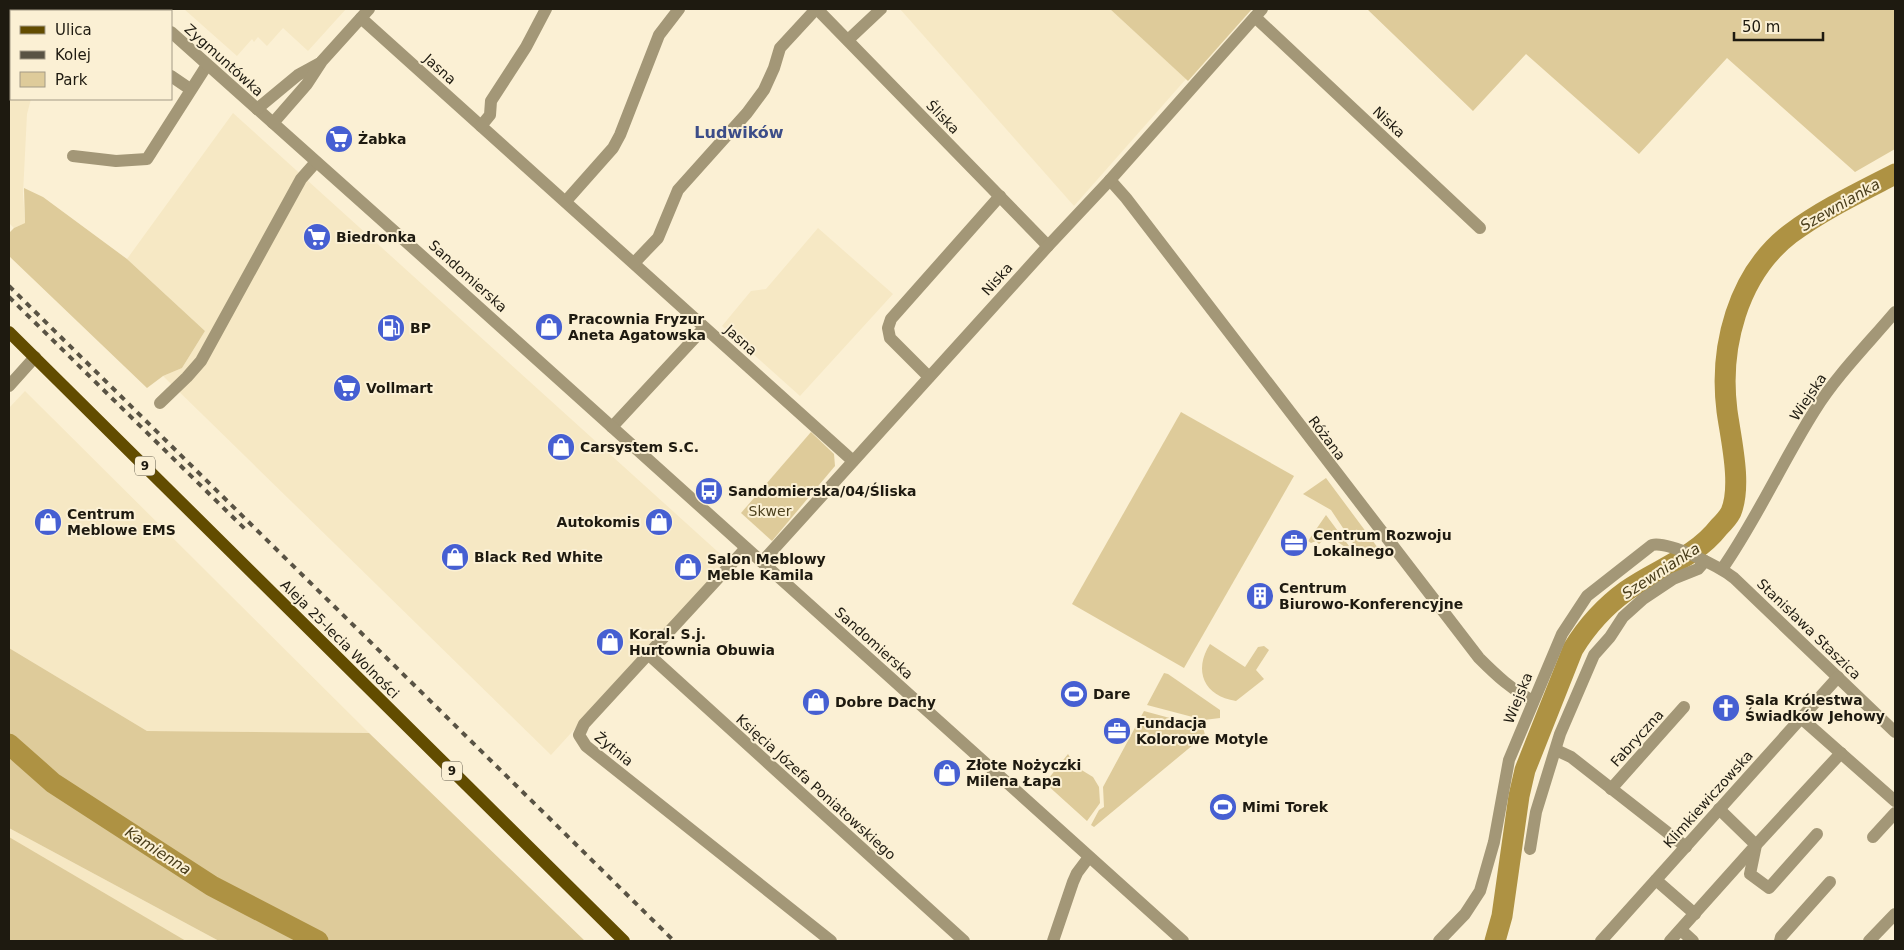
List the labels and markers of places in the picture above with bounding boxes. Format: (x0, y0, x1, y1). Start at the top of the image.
supermarket icon: Żabka (324, 124, 354, 154)
place label: Żabka (358, 131, 406, 147)
supermarket icon: Biedronka (302, 222, 332, 252)
place label: Biedronka (336, 229, 416, 245)
place label: Pracownia Fryzur Aneta Agatowska (568, 311, 706, 343)
shop icon: Pracownia Fryzur Aneta Agatowska (534, 312, 564, 342)
fuel station icon: BP (376, 313, 406, 343)
place label: BP (410, 320, 431, 336)
supermarket icon: Vollmart (332, 373, 362, 403)
place label: Vollmart (366, 380, 433, 396)
shop icon: Carsystem S.C. (546, 432, 576, 462)
place label: Carsystem S.C. (580, 439, 699, 455)
bus stop icon: Sandomierska/04/Śliska (694, 476, 724, 506)
place label: Sandomierska/04/Śliska (728, 482, 917, 499)
place label: Centrum Meblowe EMS (67, 506, 176, 538)
shop icon: Centrum Meblowe EMS (33, 507, 63, 537)
shop icon: Autokomis (644, 507, 674, 537)
place label: Autokomis (557, 514, 640, 530)
place label: Centrum Rozwoju Lokalnego (1313, 527, 1452, 559)
office icon: Centrum Rozwoju Lokalnego (1279, 528, 1309, 558)
shop icon: Black Red White (440, 542, 470, 572)
place label: Black Red White (474, 549, 603, 565)
place label: Salon Meblowy Meble Kamila (707, 551, 826, 583)
shop icon: Salon Meblowy Meble Kamila (673, 552, 703, 582)
place label: Centrum Biurowo-Konferencyjne (1279, 580, 1463, 612)
building icon: Centrum Biurowo-Konferencyjne (1245, 581, 1275, 611)
place label: Koral. S.j. Hurtownia Obuwia (629, 626, 775, 658)
shop icon: Koral. S.j. Hurtownia Obuwia (595, 627, 625, 657)
sports icon: Dare (1059, 679, 1089, 709)
place label: Dare (1093, 686, 1130, 702)
shop icon: Dobre Dachy (801, 687, 831, 717)
place label: Sala Królestwa Świadków Jehowy (1745, 692, 1885, 724)
church icon: Sala Królestwa Świadków Jehowy (1711, 693, 1741, 723)
place label: Dobre Dachy (835, 694, 936, 710)
place label: Fundacja Kolorowe Motyle (1136, 715, 1268, 747)
office icon: Fundacja Kolorowe Motyle (1102, 716, 1132, 746)
place label: Złote Nożyczki Milena Łapa (966, 757, 1081, 789)
shop icon: Złote Nożyczki Milena Łapa (932, 758, 962, 788)
sports icon: Mimi Torek (1208, 792, 1238, 822)
place label: Mimi Torek (1242, 799, 1329, 815)

